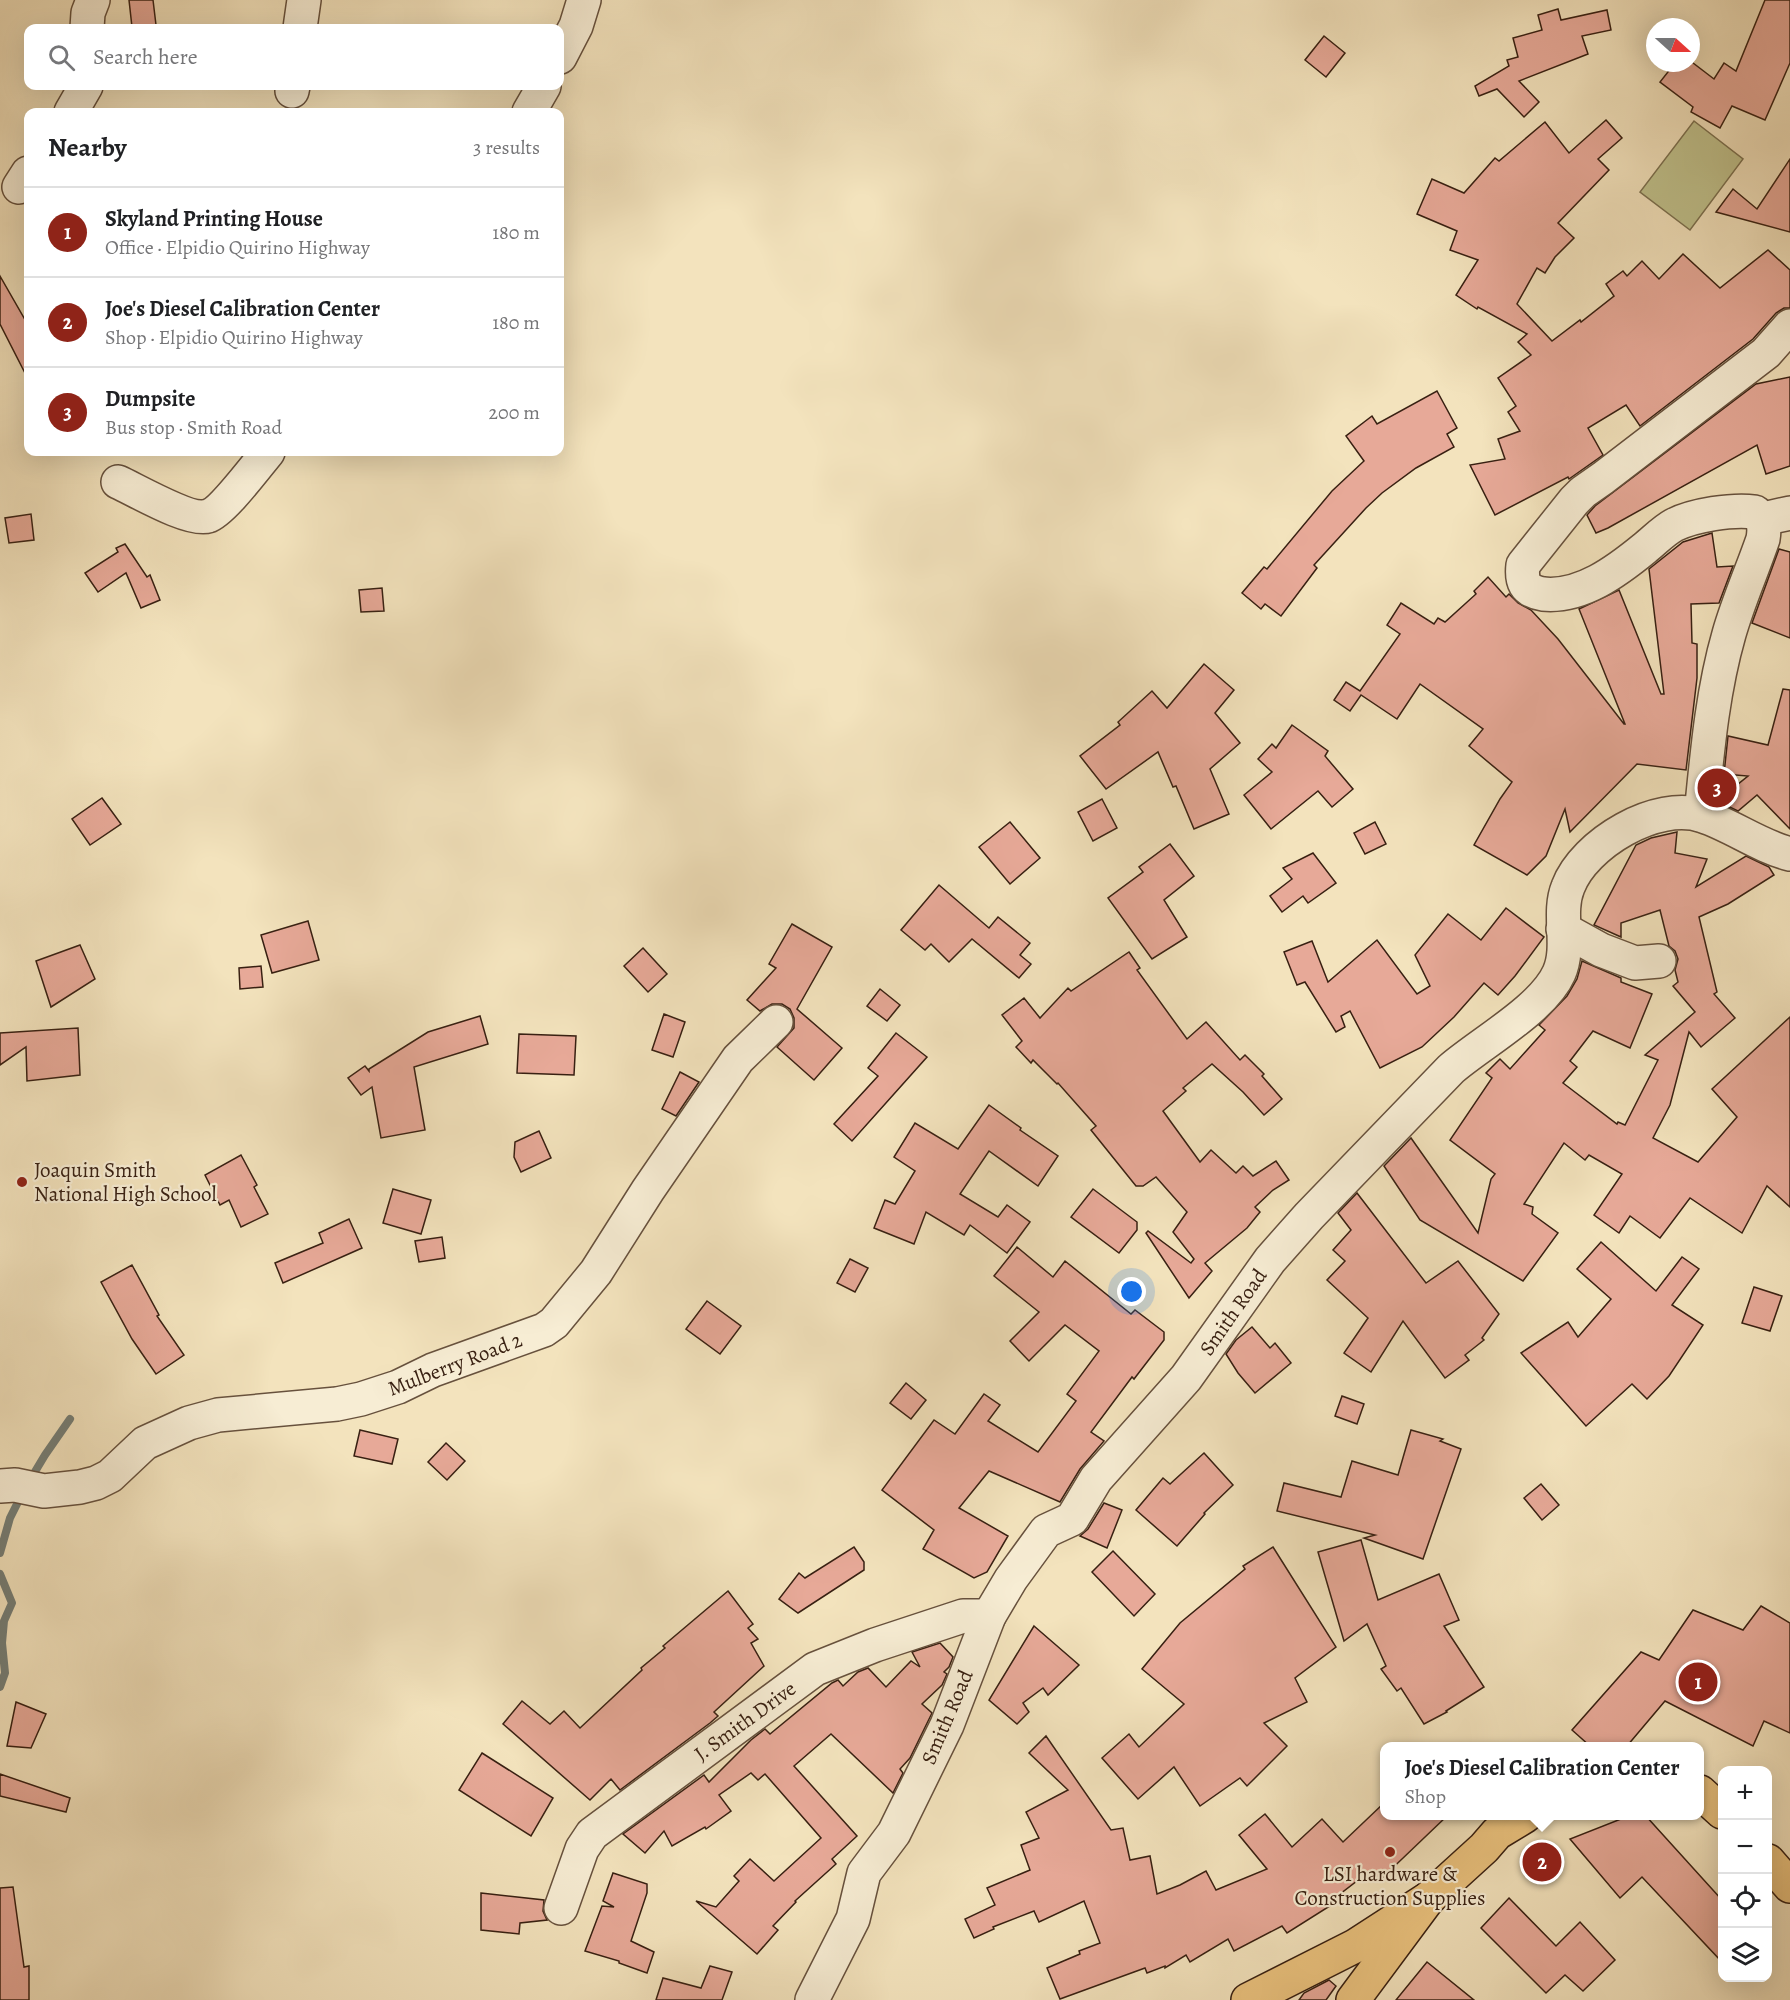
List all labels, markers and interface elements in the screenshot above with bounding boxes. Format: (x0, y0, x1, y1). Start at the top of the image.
north arrow (1646, 18, 1700, 72)
search box (24, 24, 564, 90)
icon: search (45, 41, 78, 74)
text: Search here (93, 42, 198, 72)
text: Nearby (48, 130, 127, 165)
text: 3 results (473, 134, 540, 161)
text: Skyland Printing House (105, 204, 323, 234)
text: 1 (64, 219, 71, 246)
text: 180 m (492, 219, 540, 246)
text: Office · Elpidio Quirino Highway (105, 234, 370, 261)
text: Joe's Diesel Calibration Center (105, 294, 380, 324)
text: 2 (63, 309, 72, 336)
text: 180 m (492, 309, 540, 336)
text: Shop · Elpidio Quirino Highway (105, 324, 363, 351)
text: Dumpsite (105, 384, 195, 414)
text: 3 (63, 399, 72, 426)
text: 200 m (489, 399, 540, 426)
text: Bus stop · Smith Road (105, 414, 282, 441)
pin: 3 (1698, 766, 1736, 810)
place label: Joaquin Smith National High School (34, 1156, 217, 1208)
marker: Joaquin Smith National High School (15, 1175, 29, 1189)
street label: Smith Road (1193, 1262, 1274, 1361)
your location (1117, 1277, 1146, 1306)
street label: Mulberry Road 2 (384, 1326, 526, 1402)
pin: 1 (1678, 1660, 1718, 1704)
street label: Smith Road (915, 1665, 980, 1769)
street label: J. Smith Drive (688, 1675, 802, 1767)
popup (1380, 1742, 1704, 1820)
text: Joe's Diesel Calibration Center (1404, 1753, 1680, 1783)
map controls (1718, 1766, 1772, 1982)
button: + (1718, 1766, 1772, 1820)
text: Shop (1404, 1783, 1446, 1810)
button: − (1718, 1820, 1772, 1874)
pin: 2 (1522, 1840, 1562, 1884)
marker: LSI hardware & Construction Supplies (1383, 1845, 1397, 1859)
place label: LSI hardware & Construction Supplies (1295, 1860, 1485, 1912)
button: locate (1718, 1874, 1772, 1928)
button: layers (1718, 1928, 1772, 1982)

